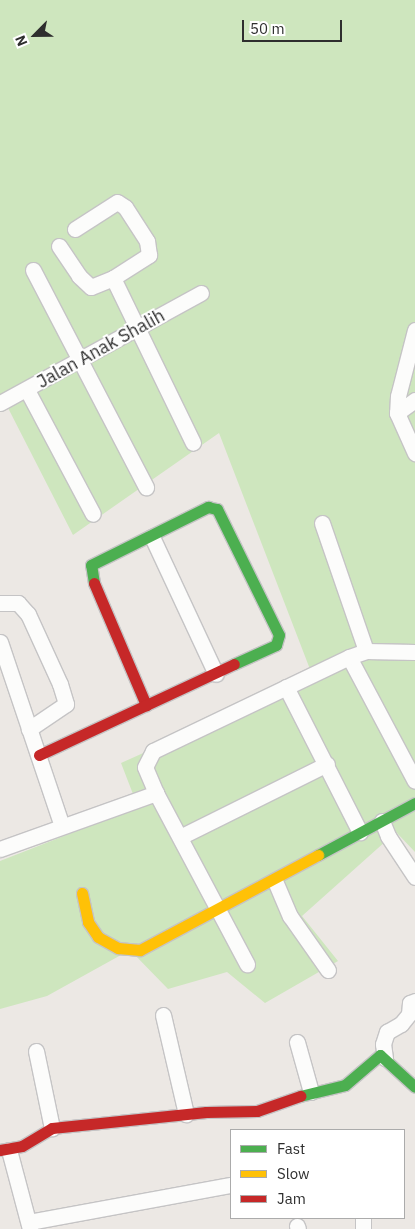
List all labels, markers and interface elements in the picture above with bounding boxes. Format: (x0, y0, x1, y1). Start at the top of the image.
north arrow (10, 10, 60, 60)
scale bar (245, 10, 345, 42)
text: 50 m (250, 19, 285, 38)
text: N (11, 33, 31, 49)
street label: Jalan Anak Shalih (33, 305, 169, 393)
legend (230, 1129, 405, 1219)
text: Fast (277, 1139, 305, 1158)
text: Slow (277, 1164, 310, 1183)
text: Jam (277, 1189, 306, 1208)

